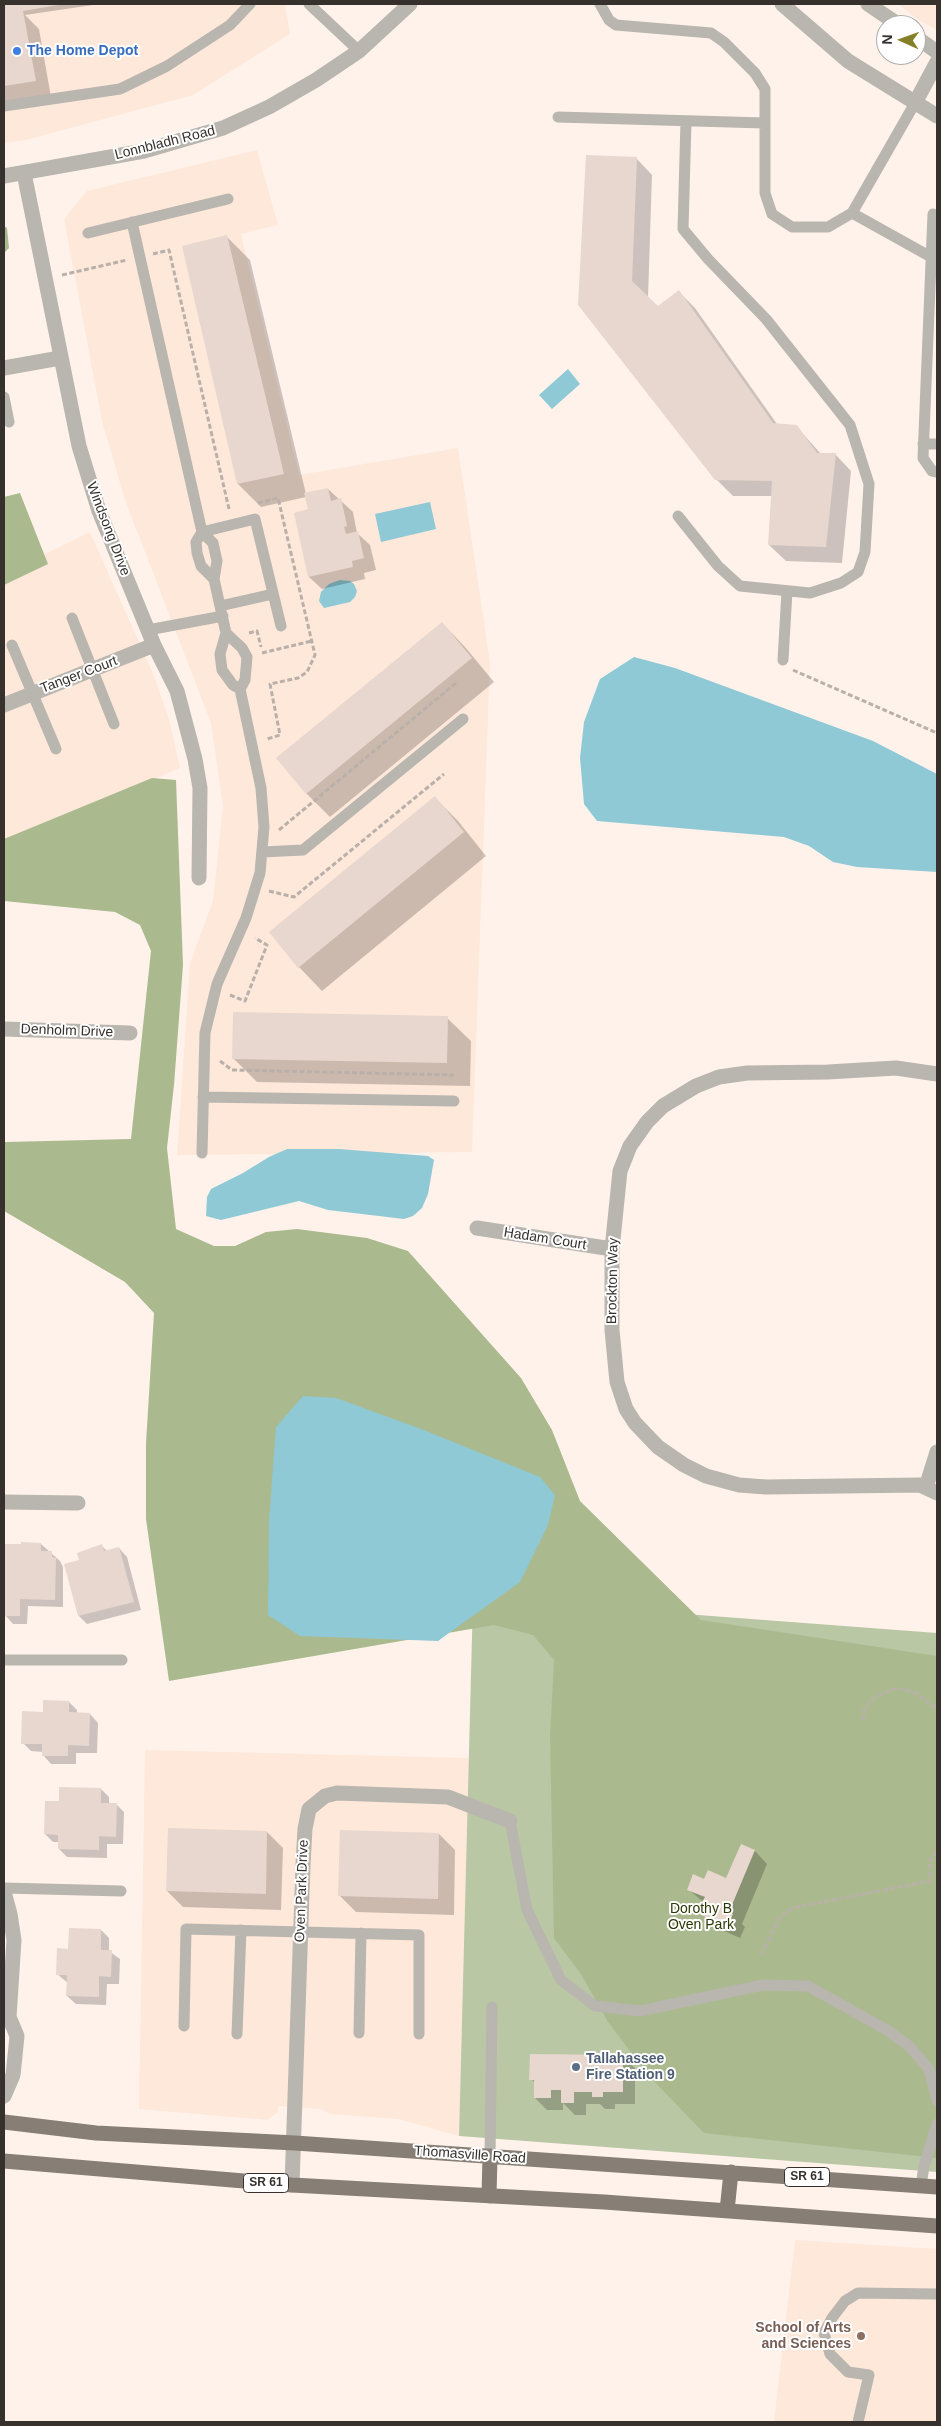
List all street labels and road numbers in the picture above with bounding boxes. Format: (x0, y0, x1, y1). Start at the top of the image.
street label: Lonnbladh Road (113, 122, 217, 164)
street label: Windsong Drive (82, 480, 134, 578)
street label: Tanger Court (38, 653, 120, 697)
street label: Denholm Drive (20, 1021, 114, 1041)
street label: Hadam Court (503, 1224, 587, 1254)
street label: Brockton Way (604, 1238, 622, 1324)
street label: Oven Park Drive (292, 1839, 312, 1943)
street label: Thomasville Road (414, 2143, 526, 2167)
road number: SR 61 (784, 2168, 830, 2186)
road number: SR 61 (244, 2174, 288, 2192)

